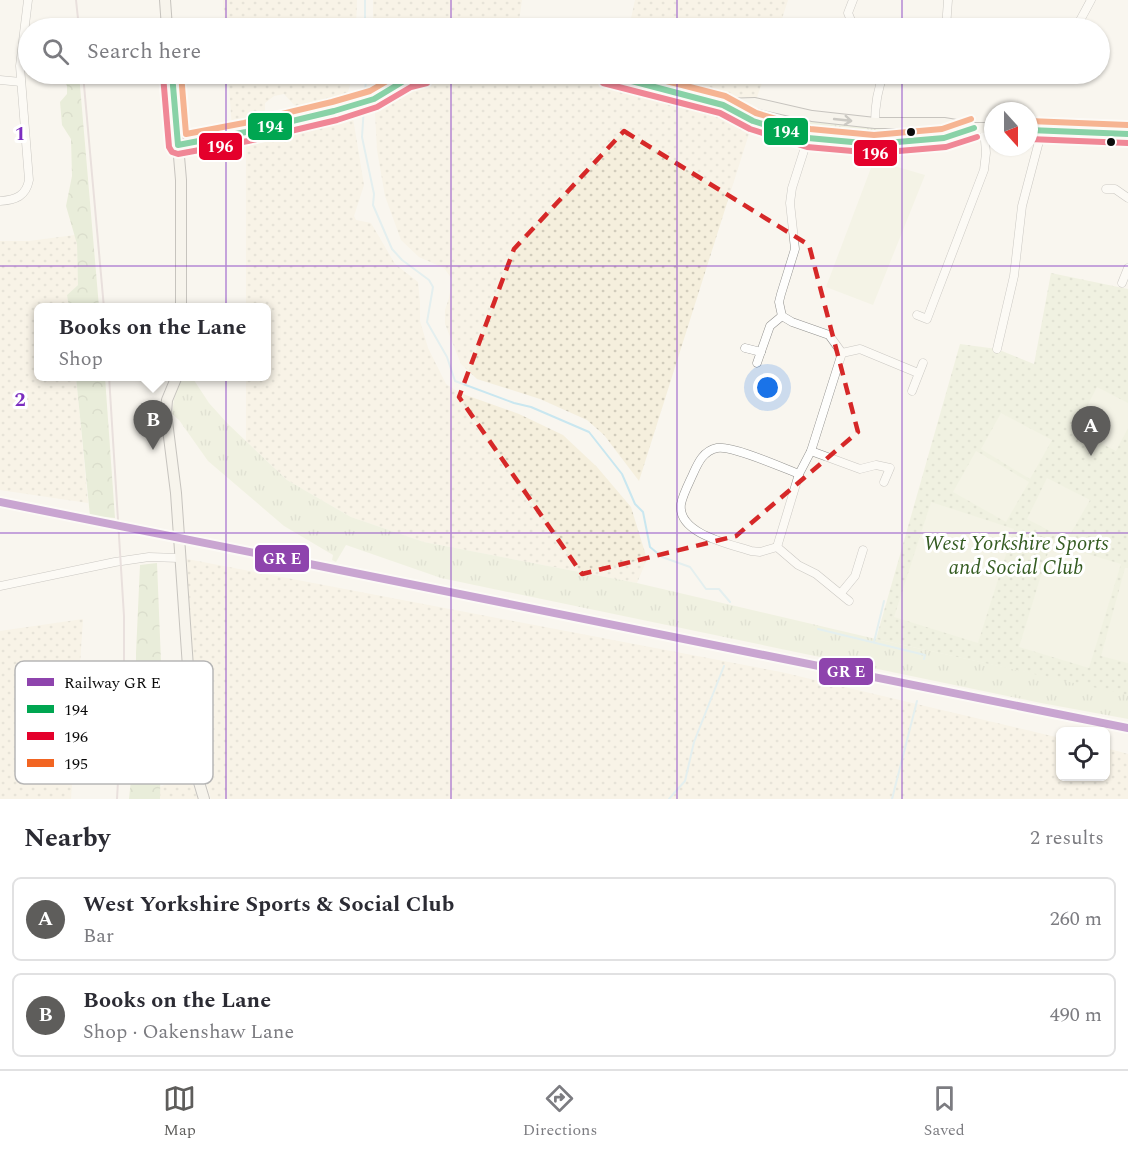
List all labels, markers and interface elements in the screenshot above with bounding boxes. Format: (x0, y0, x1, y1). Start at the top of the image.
search box (18, 18, 1110, 84)
icon: search (39, 35, 72, 68)
text: Search here (87, 35, 201, 68)
north arrow (984, 102, 1038, 156)
line badge: 194 (247, 112, 293, 141)
one-way arrow (832, 114, 852, 125)
text: 194 (257, 115, 283, 139)
line badge: 194 (763, 117, 809, 146)
text: 1 (14, 119, 26, 149)
text: 194 (773, 120, 799, 144)
unlabelled marker (905, 126, 917, 138)
line badge: 196 (198, 132, 243, 161)
text: 196 (207, 135, 233, 159)
unlabelled marker (1105, 136, 1117, 148)
line badge: 196 (853, 139, 898, 167)
text: 196 (862, 142, 888, 166)
popup (34, 303, 271, 381)
text: Books on the Lane (58, 311, 247, 344)
text: Shop (58, 344, 103, 374)
your location (753, 373, 782, 402)
text: 2 (14, 385, 26, 415)
pin: B (134, 400, 172, 450)
pin: A (1072, 406, 1110, 456)
park label: West Yorkshire Sports and Social Club (923, 528, 1109, 584)
line badge: GR E (254, 544, 310, 573)
text: GR E (263, 547, 301, 571)
line badge: GR E (818, 657, 874, 686)
text: GR E (827, 660, 865, 684)
legend (15, 661, 213, 784)
text: Railway GR E (64, 671, 161, 695)
text: 194 (64, 698, 88, 722)
text: 196 (64, 725, 88, 749)
map controls (1056, 727, 1110, 781)
button: locate (1056, 727, 1110, 781)
text: 195 (64, 752, 88, 776)
text: Nearby (24, 818, 110, 858)
text: 2 results (1030, 823, 1104, 853)
text: West Yorkshire Sports & Social Club (83, 888, 454, 921)
text: A (38, 904, 53, 934)
text: 260 m (1050, 904, 1102, 934)
text: Bar (83, 921, 114, 951)
text: Books on the Lane (83, 984, 271, 1017)
text: B (38, 1000, 53, 1030)
text: 490 m (1050, 1000, 1102, 1030)
text: Shop · Oakenshaw Lane (83, 1017, 294, 1047)
tab: Map (163, 1082, 196, 1142)
tab: Directions (523, 1082, 597, 1142)
tab: Saved (924, 1082, 965, 1142)

